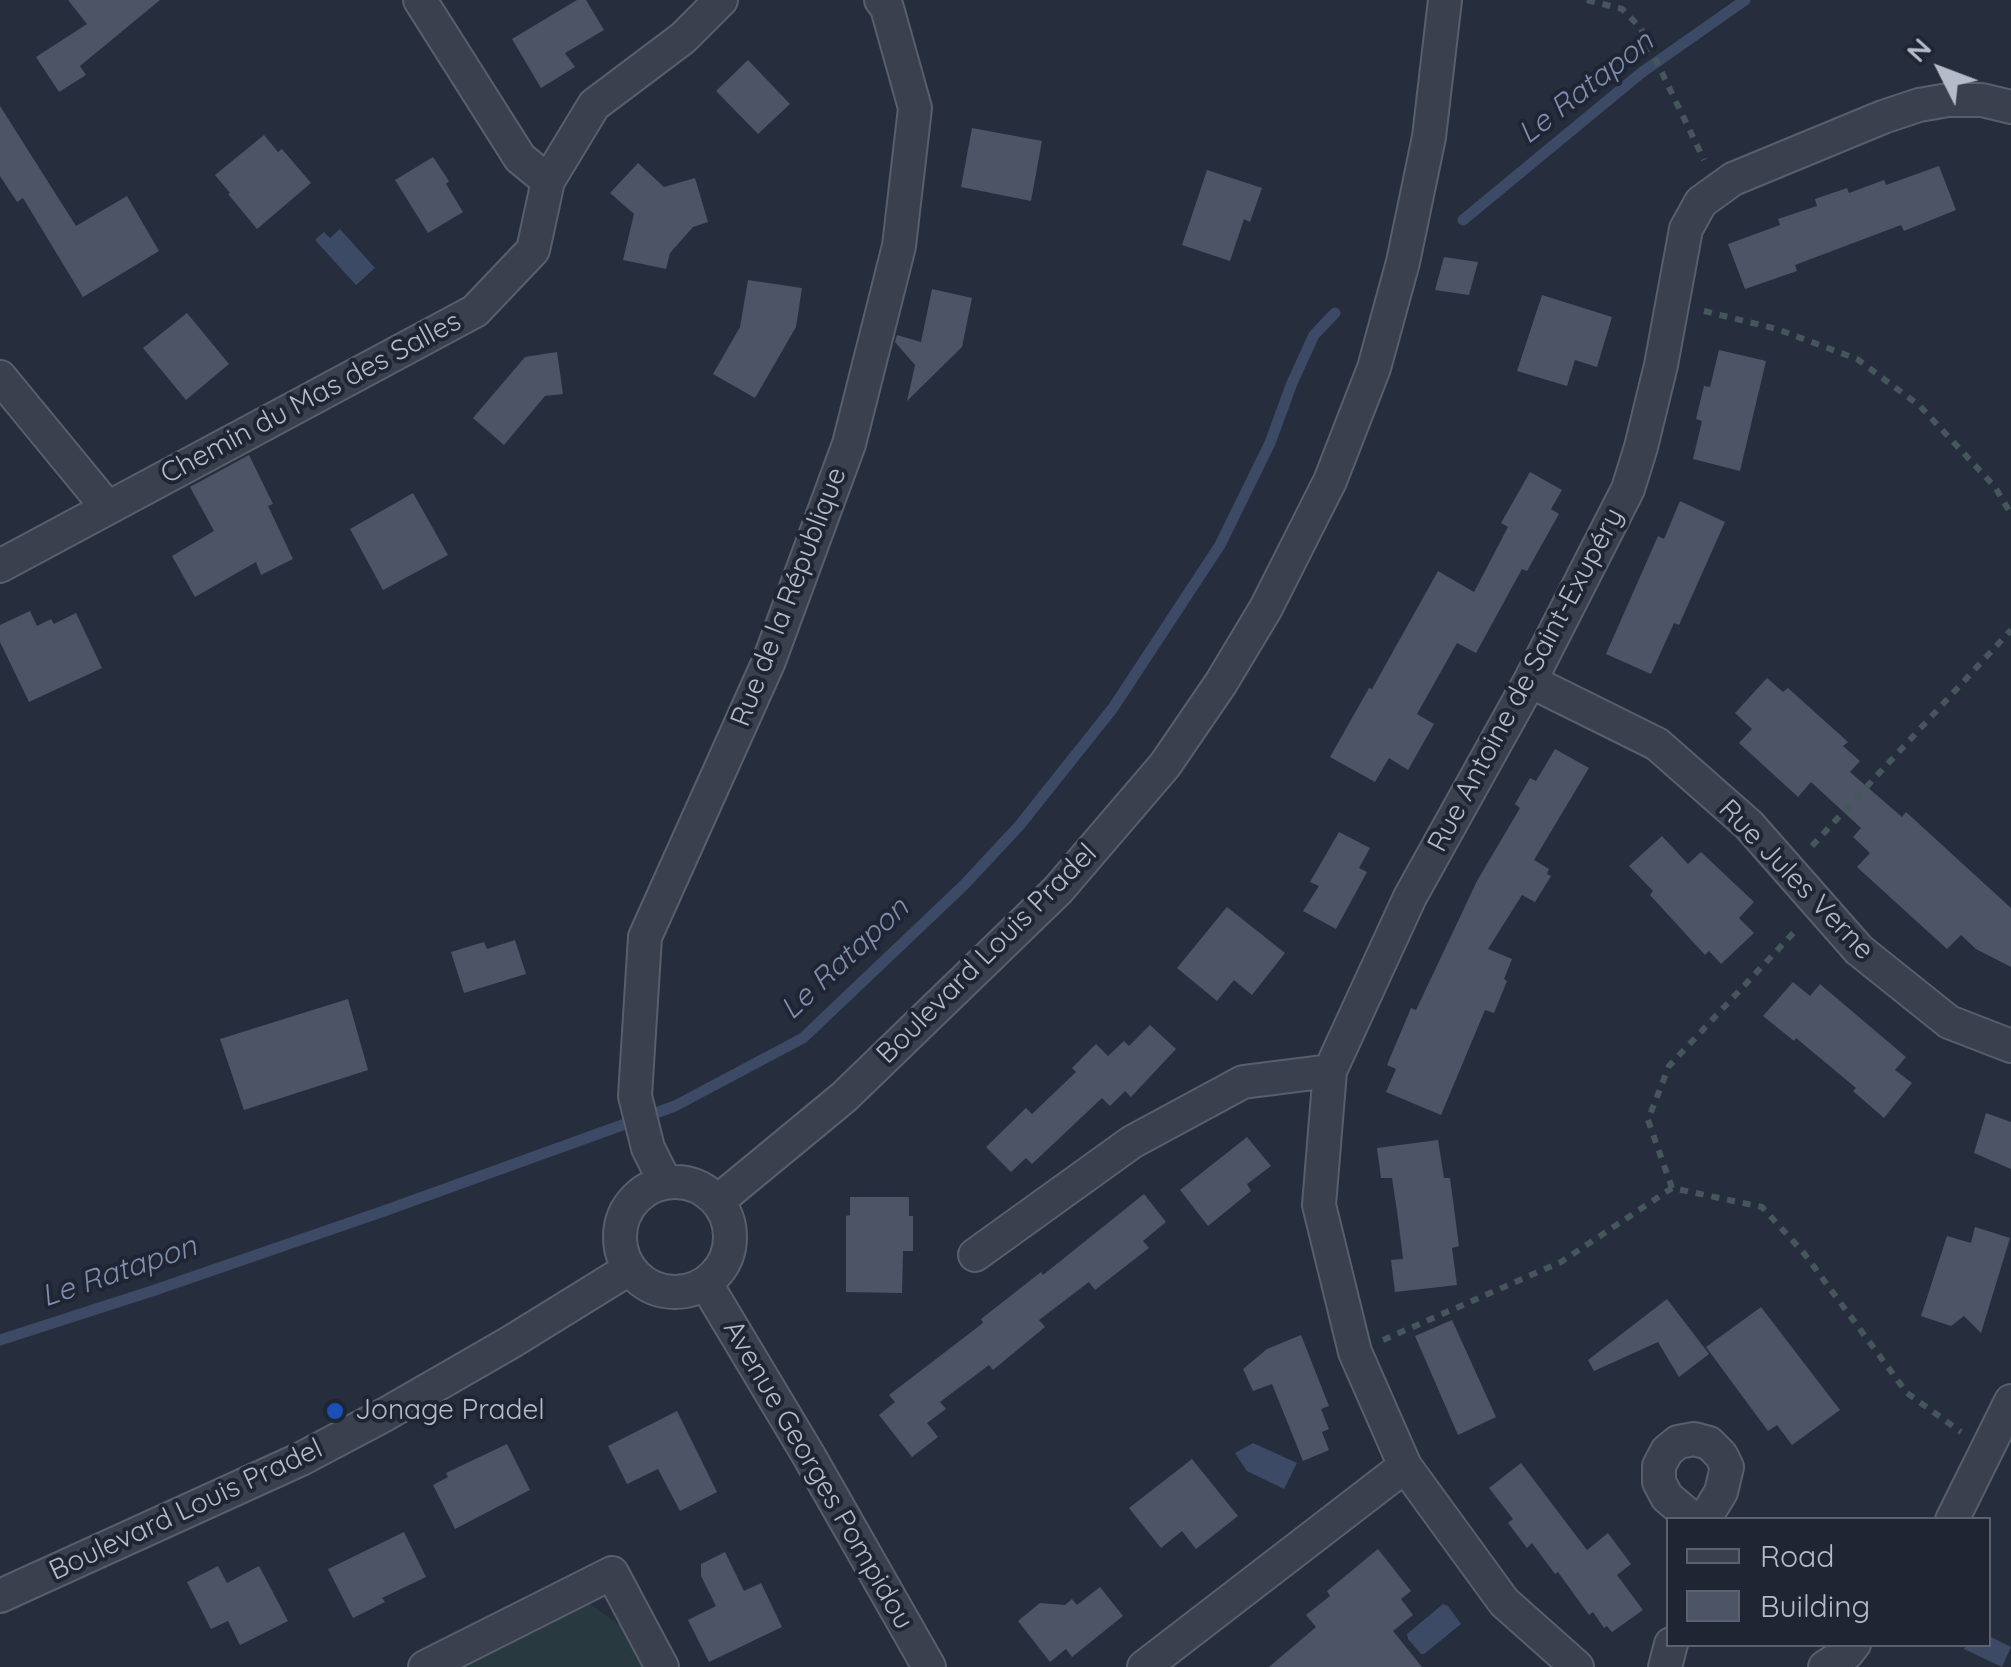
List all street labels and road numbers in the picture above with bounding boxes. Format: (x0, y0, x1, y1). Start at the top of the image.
street label: Chemin du Mas des Salles (155, 305, 467, 491)
street label: Rue de la République (724, 463, 854, 731)
street label: Rue Antoine de Saint-Exupéry (1421, 502, 1631, 858)
street label: Rue Jules Verne (1711, 793, 1881, 967)
street label: Boulevard Louis Pradel (870, 837, 1104, 1071)
street label: Avenue Georges Pompidou (716, 1315, 920, 1635)
street label: Boulevard Louis Pradel (44, 1432, 328, 1588)

